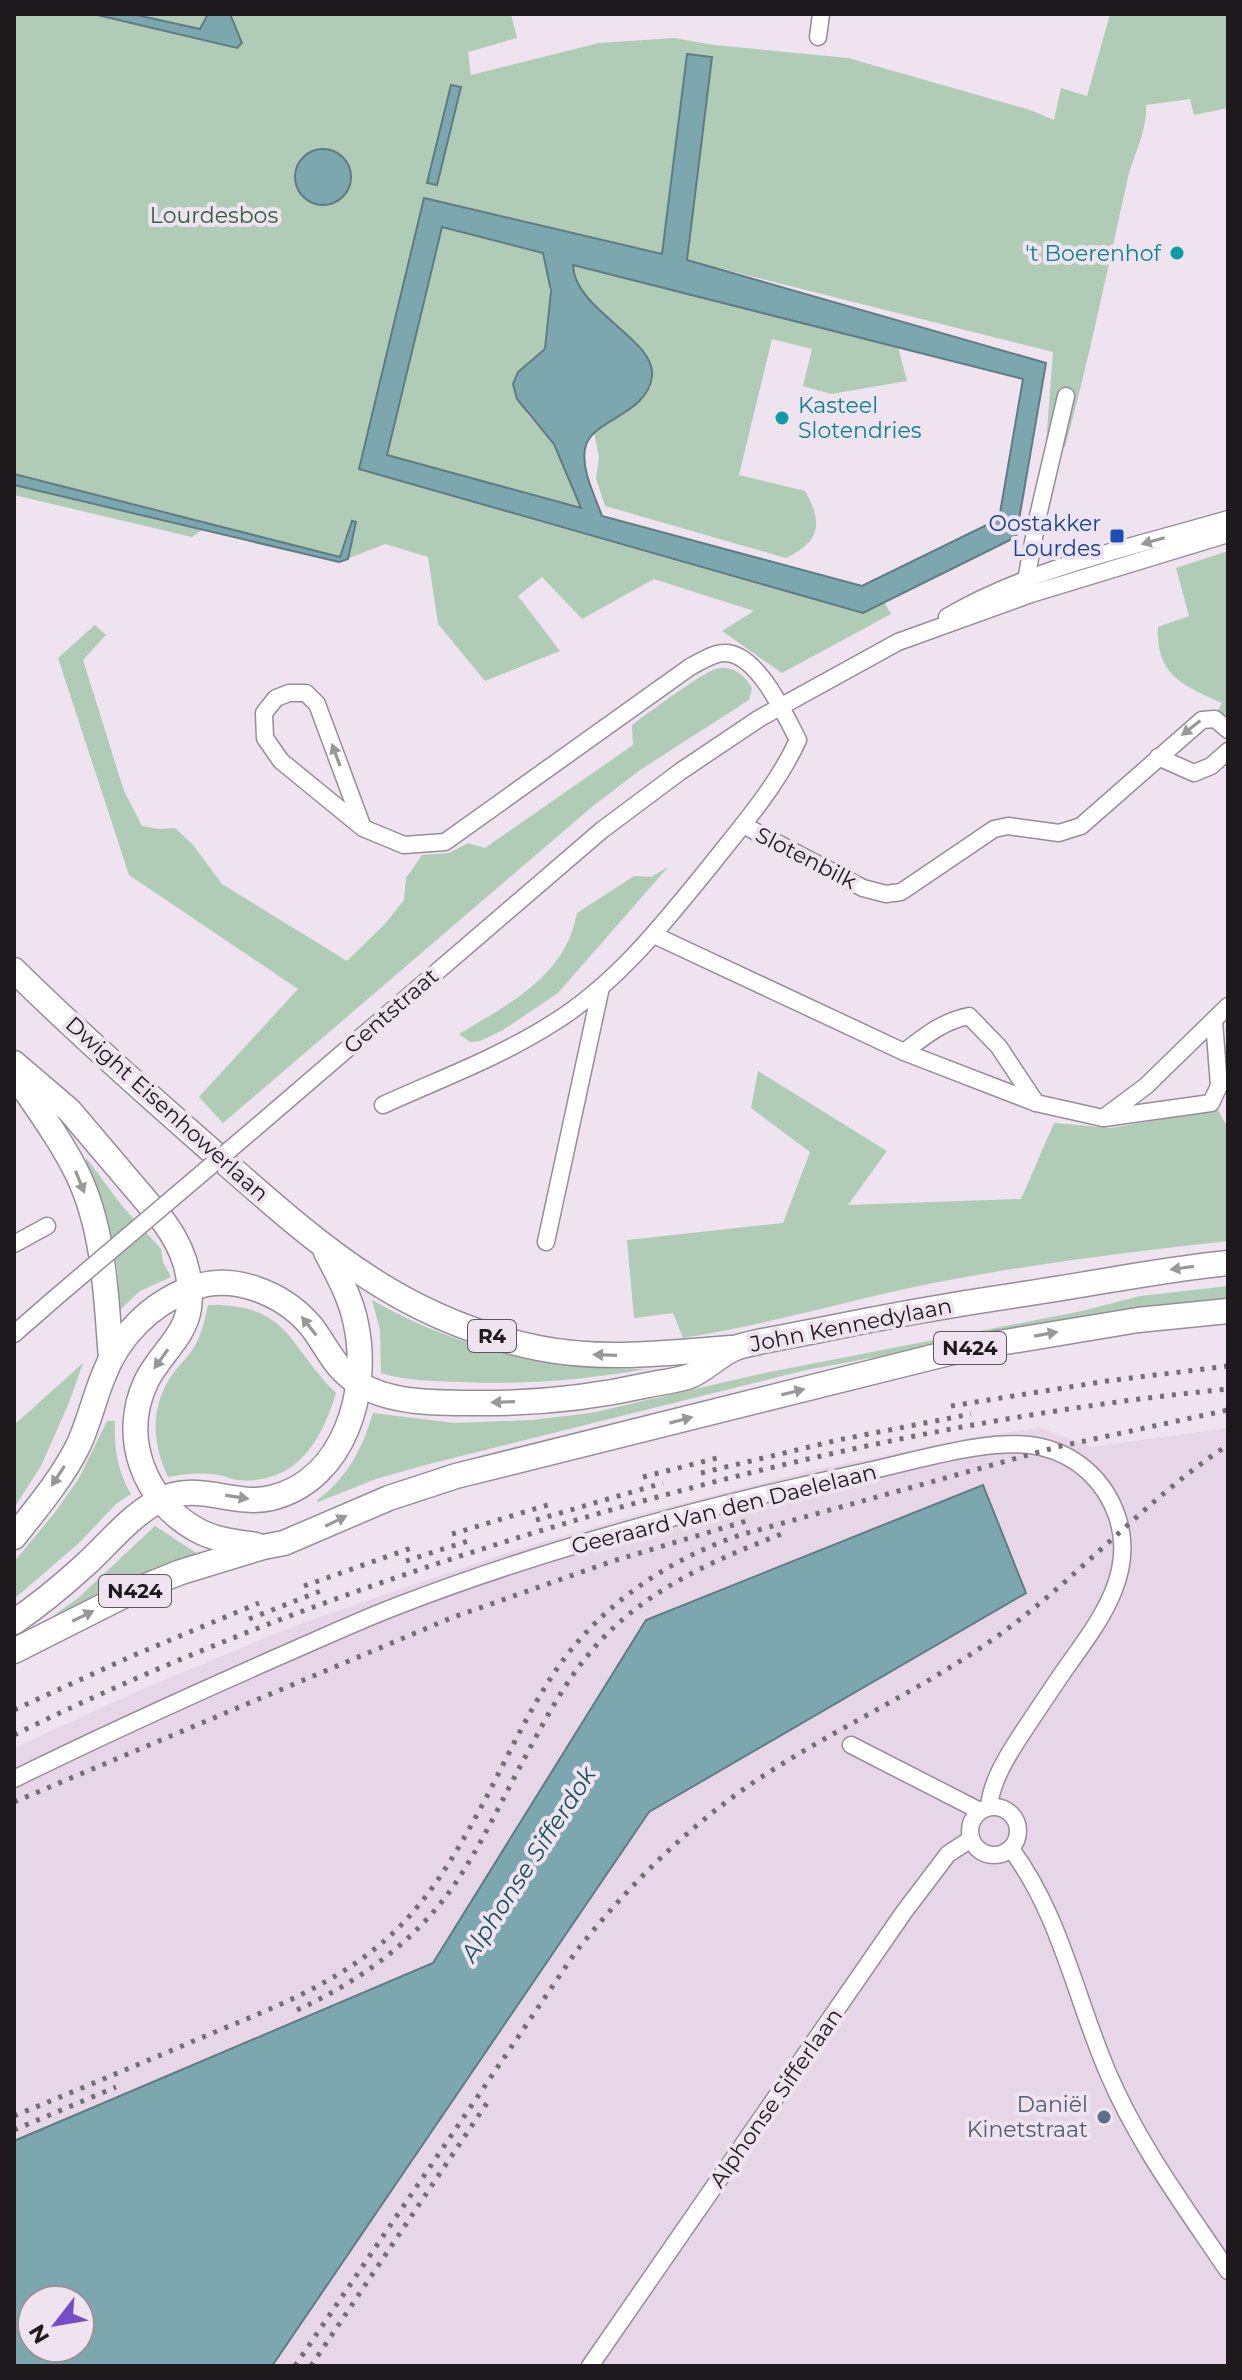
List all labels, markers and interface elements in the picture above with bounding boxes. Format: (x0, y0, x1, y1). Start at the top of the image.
park label: Lourdesbos (150, 202, 278, 229)
place label: 't Boerenhof (1025, 240, 1163, 267)
marker: 't Boerenhof (1168, 244, 1186, 262)
place label: Kasteel Slotendries (798, 392, 922, 444)
marker: Kasteel Slotendries (773, 409, 791, 427)
place label: Oostakker Lourdes (989, 510, 1101, 562)
marker: Oostakker Lourdes (1108, 527, 1126, 545)
one-way arrow (1141, 535, 1165, 548)
one-way arrow (1181, 720, 1201, 736)
one-way arrow (329, 743, 342, 767)
street label: Slotenbilk (751, 821, 862, 895)
street label: Gentstraat (338, 963, 444, 1059)
street label: Dwight Eisenhowerlaan (60, 1011, 274, 1207)
one-way arrow (74, 1170, 87, 1194)
one-way arrow (1169, 1262, 1194, 1275)
street label: John Kennedylaan (747, 1292, 954, 1358)
one-way arrow (301, 1316, 317, 1336)
road number: R4 (468, 1320, 516, 1352)
one-way arrow (1034, 1328, 1059, 1340)
road number: N424 (934, 1332, 1006, 1364)
one-way arrow (153, 1348, 169, 1370)
one-way arrow (592, 1349, 617, 1362)
one-way arrow (781, 1385, 806, 1398)
one-way arrow (490, 1396, 515, 1409)
one-way arrow (668, 1414, 693, 1426)
street label: Geeraard Van den Daelelaan (569, 1458, 879, 1560)
one-way arrow (51, 1466, 66, 1487)
one-way arrow (224, 1491, 249, 1504)
one-way arrow (324, 1514, 347, 1528)
road number: N424 (99, 1575, 171, 1607)
one-way arrow (72, 1609, 95, 1622)
water label: Alphonse Sifferdok (453, 1760, 603, 1969)
street label: Alphonse Sifferlaan (704, 2003, 848, 2193)
place label: Daniël Kinetstraat (967, 2091, 1088, 2143)
marker: Daniël Kinetstraat (1095, 2108, 1113, 2126)
north arrow (16, 2284, 96, 2364)
text: N (23, 2319, 55, 2349)

